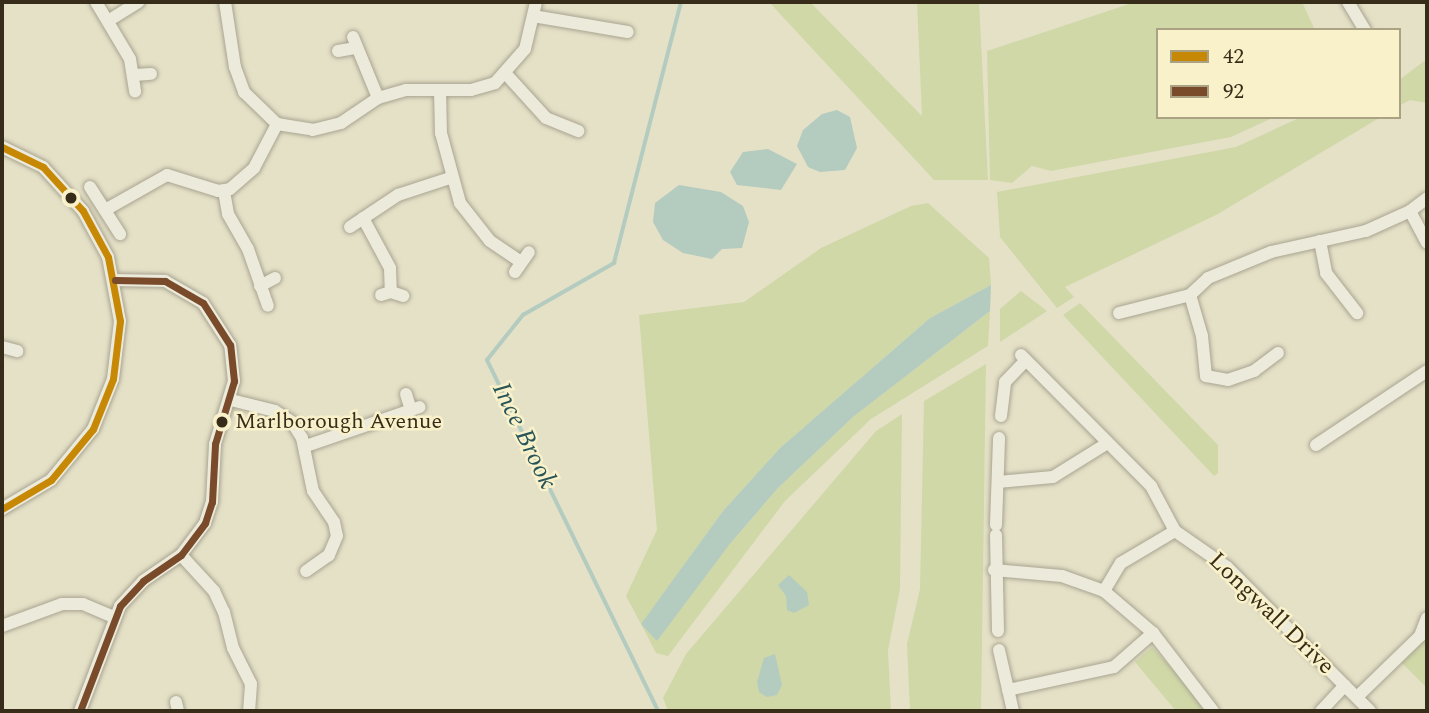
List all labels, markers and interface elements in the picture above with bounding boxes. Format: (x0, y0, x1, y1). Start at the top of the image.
legend (1156, 28, 1401, 119)
text: 42 (1223, 41, 1244, 73)
text: 92 (1223, 76, 1244, 108)
unlabelled marker (64, 191, 78, 205)
water label: Ince Brook (485, 378, 563, 494)
place label: Marlborough Avenue (235, 409, 442, 435)
marker: Marlborough Avenue (215, 415, 229, 429)
street label: Longwall Drive (1202, 547, 1340, 681)

